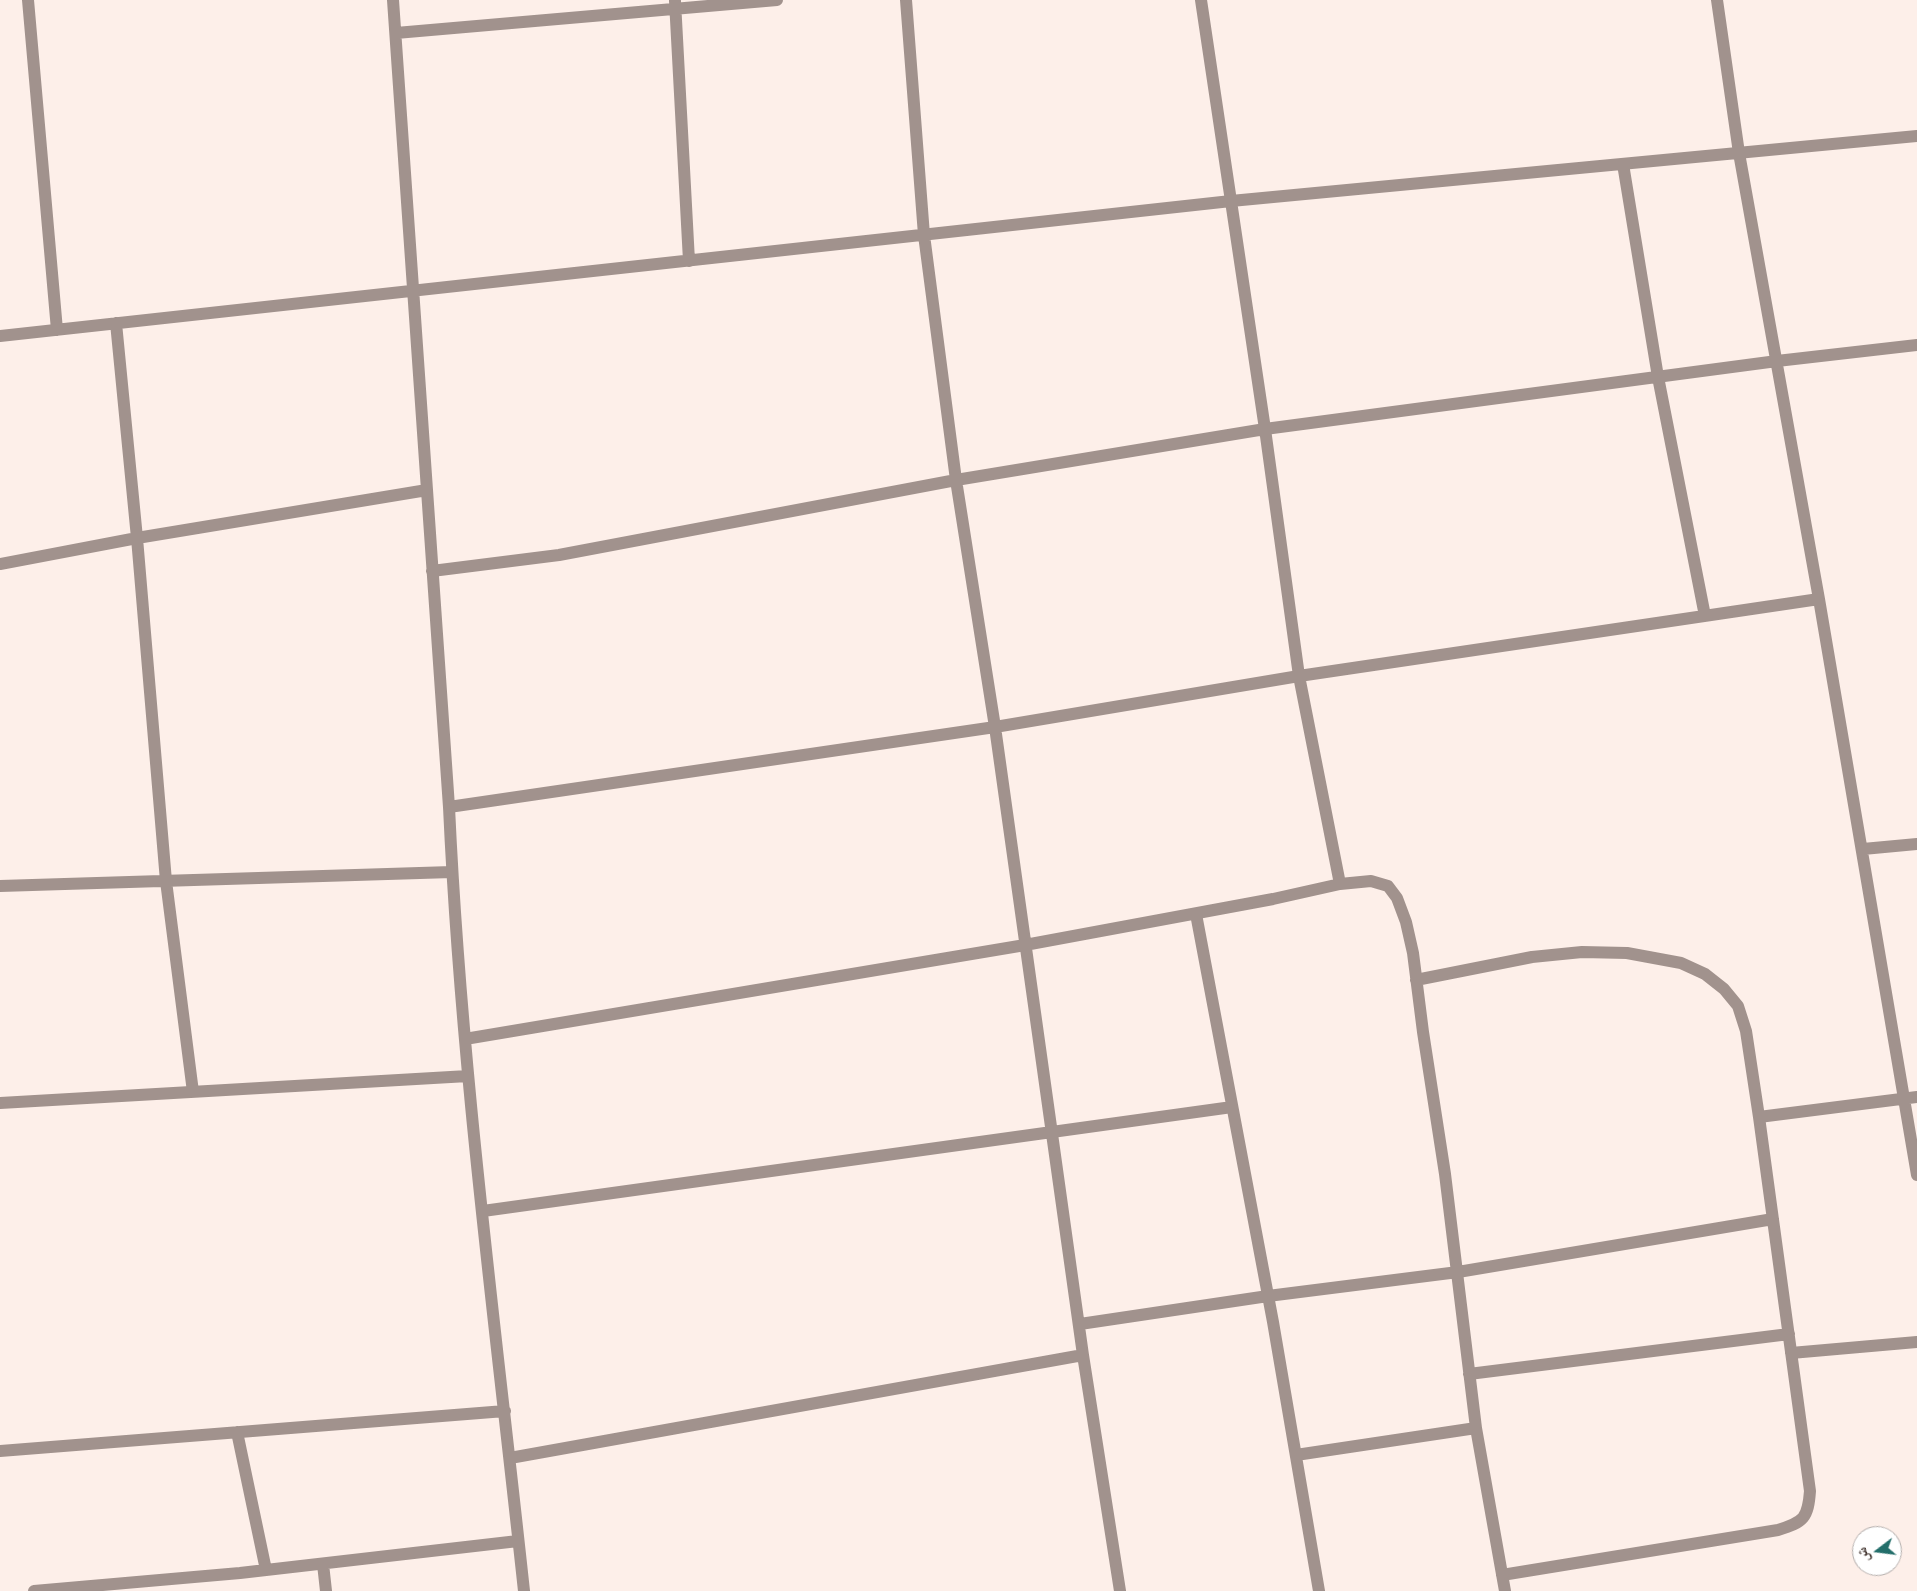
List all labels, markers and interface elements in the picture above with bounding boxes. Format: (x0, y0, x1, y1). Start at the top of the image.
north arrow (1852, 1526, 1902, 1576)
text: ش (1851, 1545, 1875, 1565)

